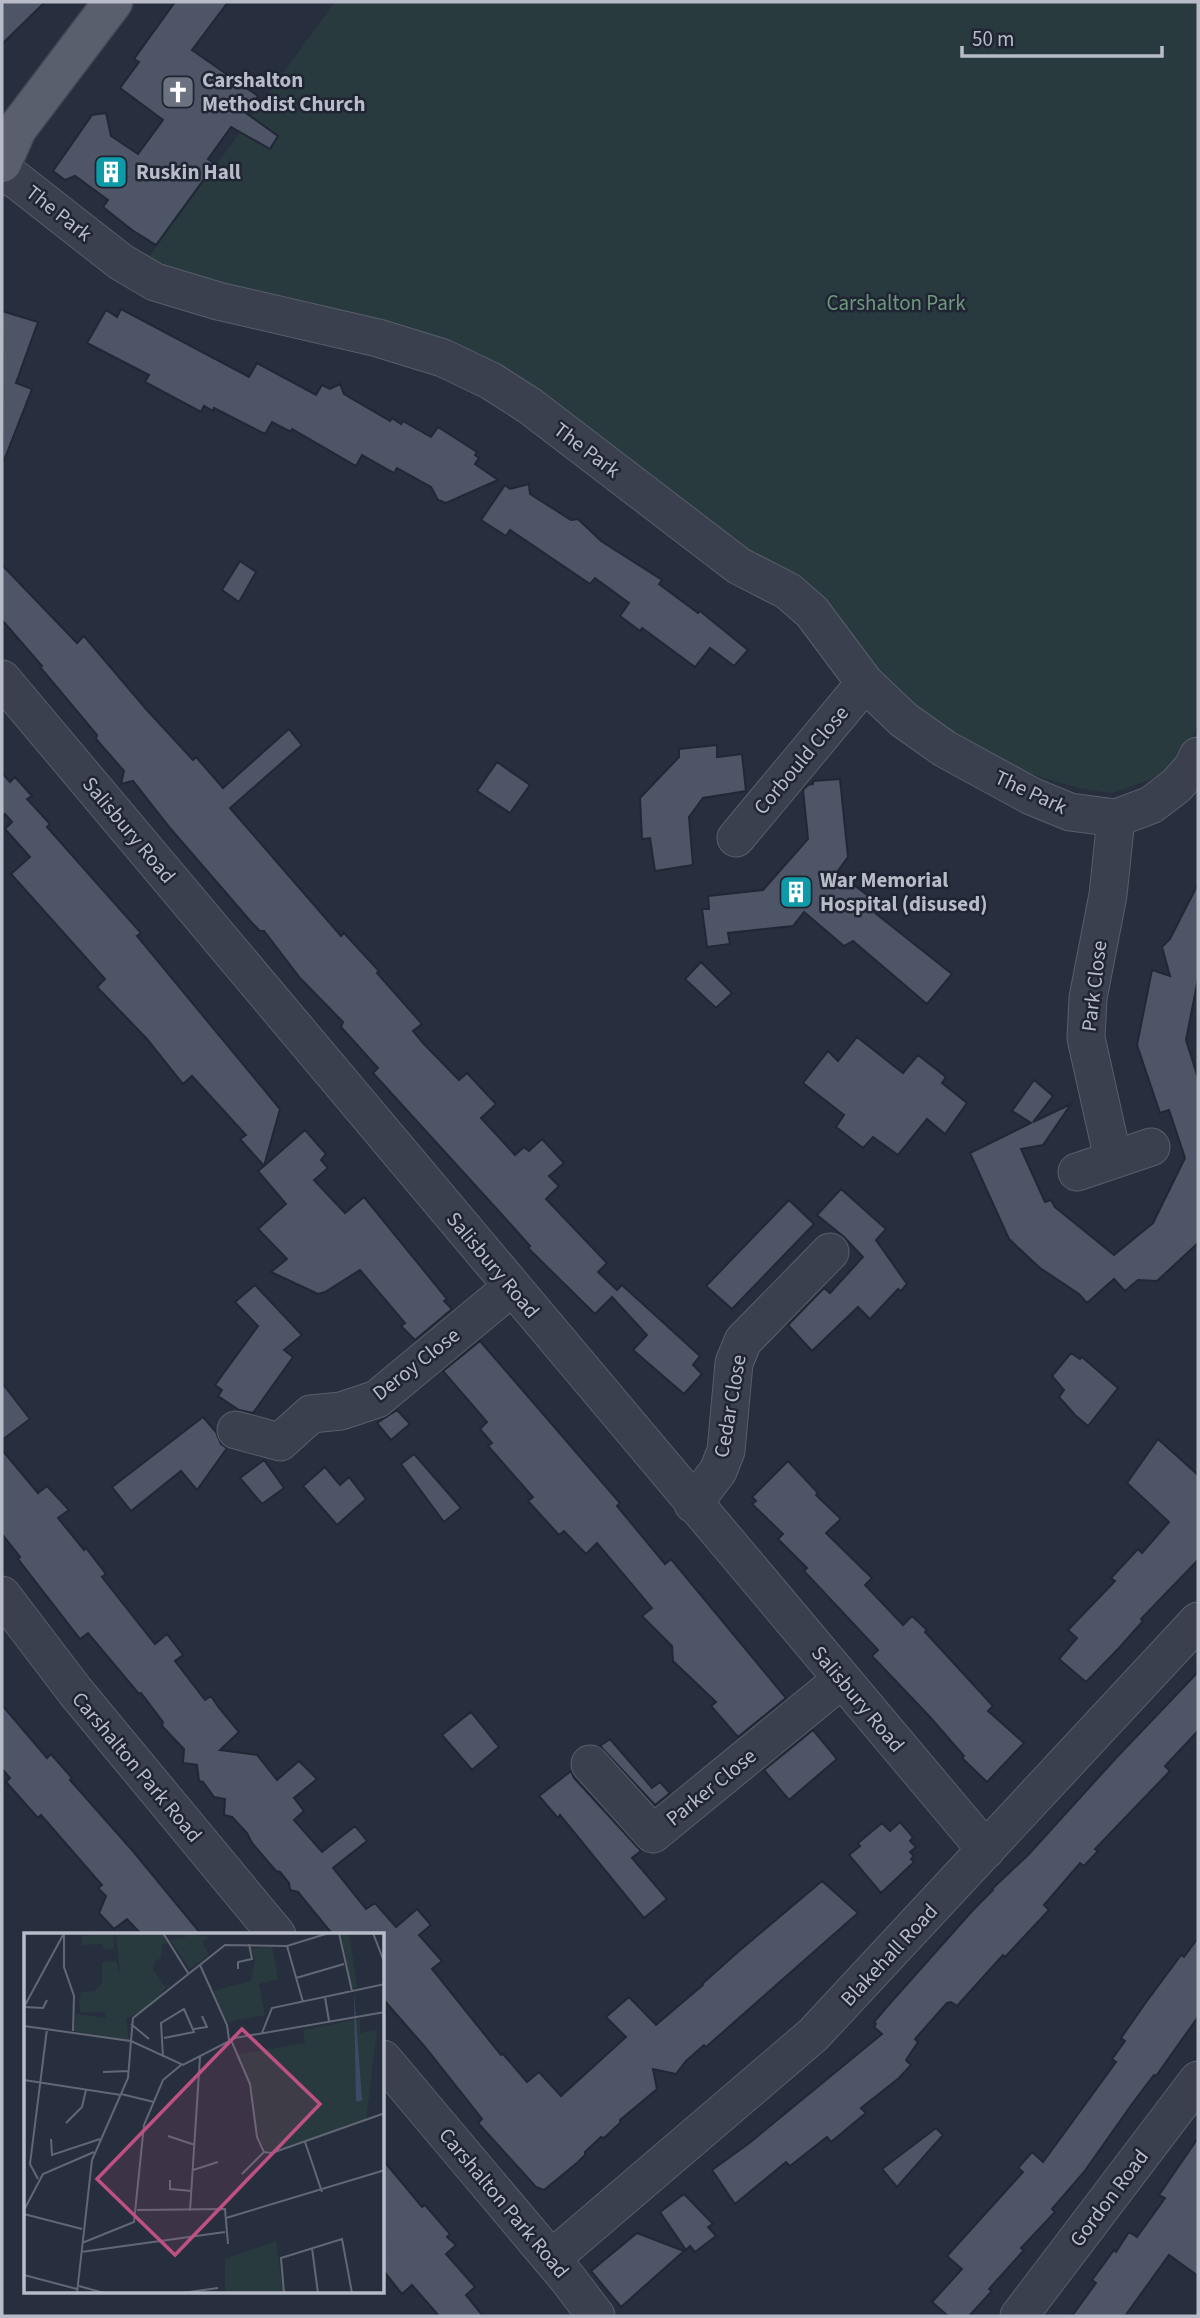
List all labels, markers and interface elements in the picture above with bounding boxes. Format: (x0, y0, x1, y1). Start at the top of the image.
scale bar (962, 14, 1162, 58)
text: 50 m (972, 24, 1014, 54)
place label: Carshalton Methodist Church (202, 65, 365, 119)
church icon: Carshalton Methodist Church (159, 73, 197, 111)
building icon: Ruskin Hall (92, 153, 130, 191)
place label: Ruskin Hall (136, 157, 241, 187)
street label: The Park (20, 178, 99, 249)
park label: Carshalton Park (826, 288, 966, 318)
street label: The Park (547, 415, 627, 485)
street label: Corbould Close (746, 699, 856, 821)
street label: The Park (990, 762, 1073, 822)
street label: Salisbury Road (75, 770, 183, 890)
place label: War Memorial Hospital (disused) (820, 865, 987, 919)
building icon: War Memorial Hospital (disused) (777, 873, 815, 911)
street label: Park Close (1074, 939, 1114, 1033)
street label: Salisbury Road (439, 1205, 547, 1325)
street label: Deroy Close (366, 1320, 466, 1408)
street label: Cedar Close (706, 1352, 754, 1460)
street label: Salisbury Road (804, 1639, 912, 1759)
street label: Carshalton Park Road (65, 1685, 209, 1849)
street label: Parker Close (659, 1741, 763, 1833)
street label: Blakehall Road (833, 1897, 945, 2013)
inset map (24, 1933, 385, 2294)
street label: Carshalton Park Road (432, 2121, 576, 2285)
street label: Gordon Road (1062, 2143, 1156, 2253)

